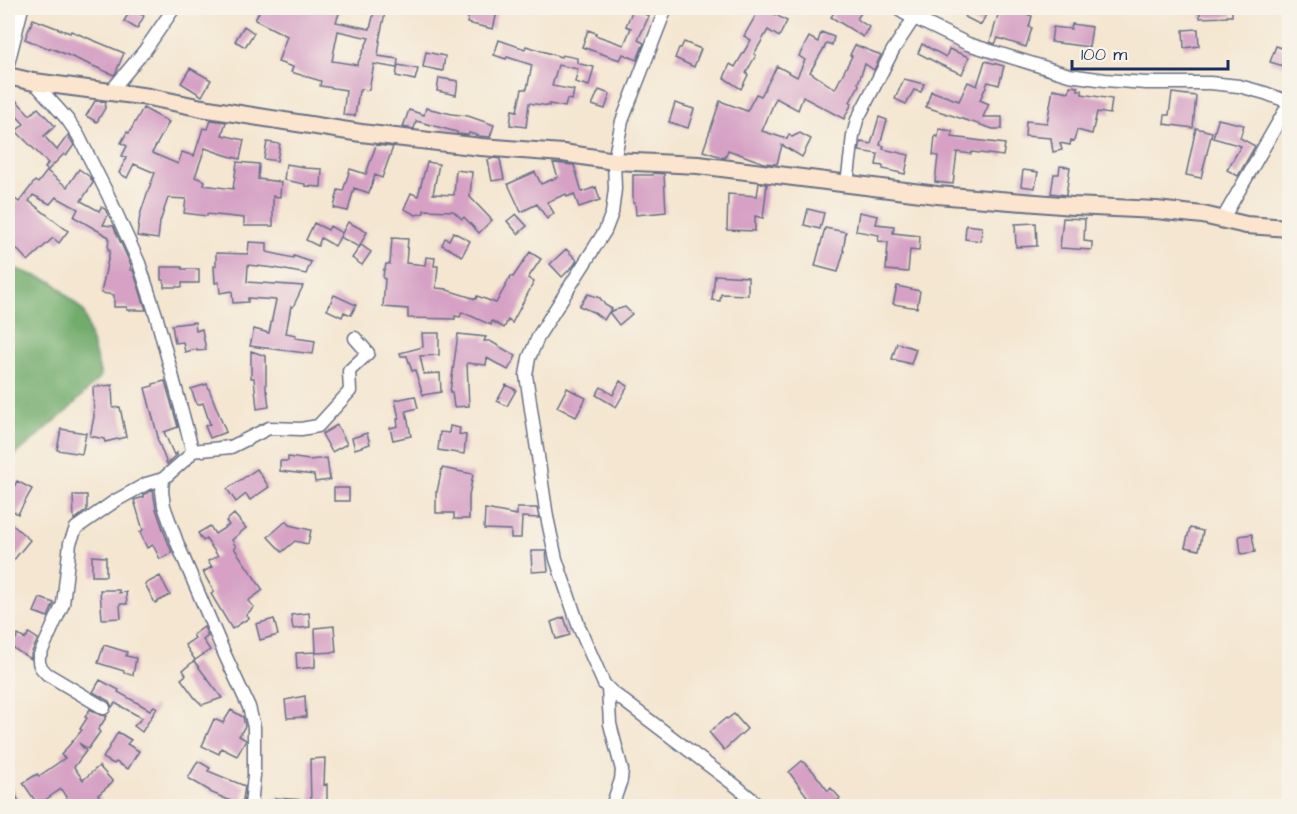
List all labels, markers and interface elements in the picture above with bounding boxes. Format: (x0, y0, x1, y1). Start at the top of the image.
scale bar (1072, 33, 1228, 71)
text: 100 m (1081, 42, 1127, 67)

